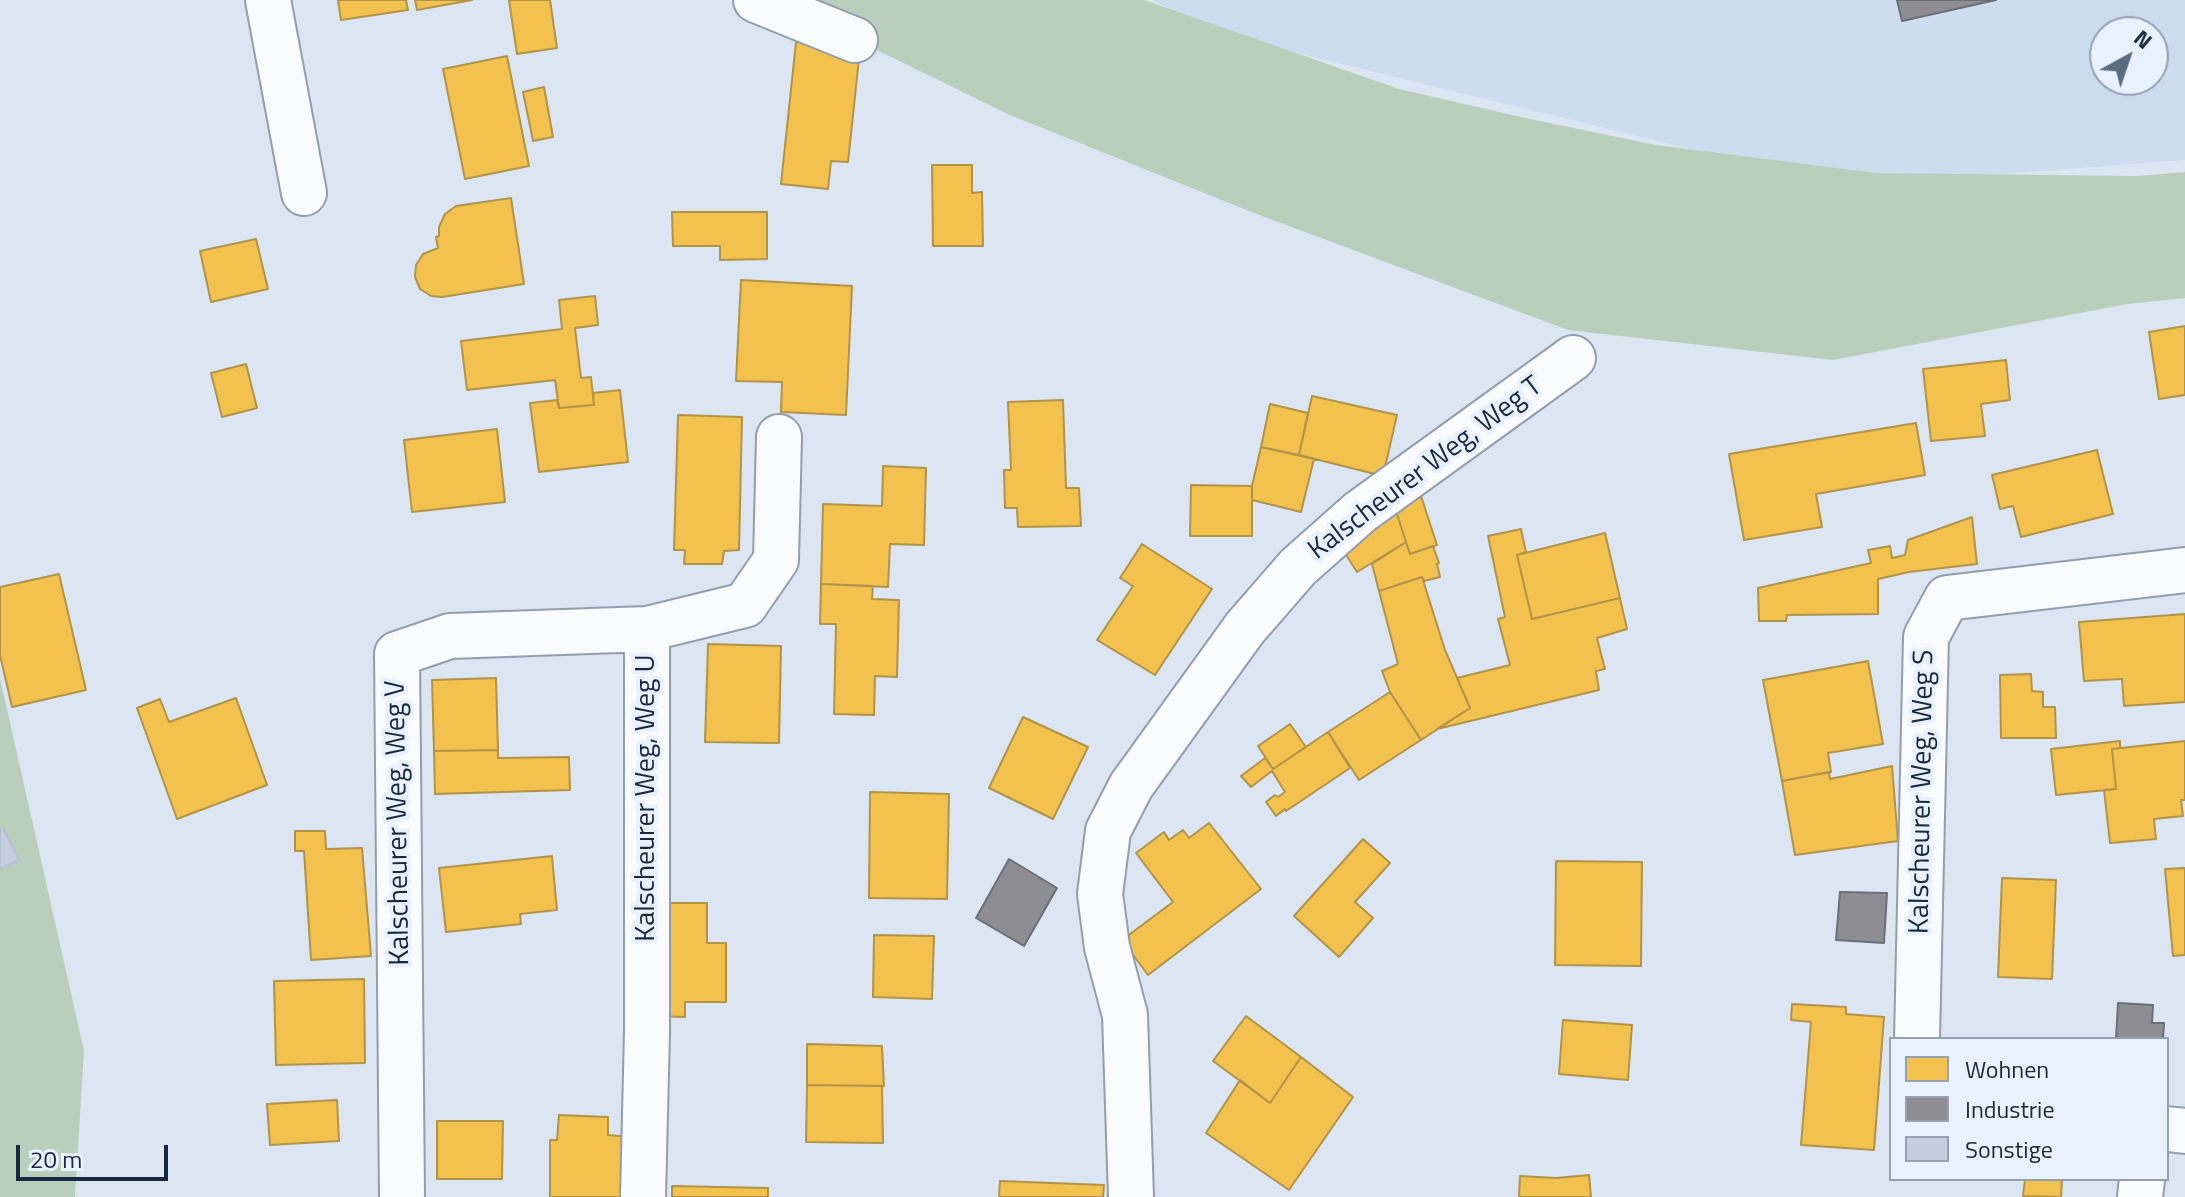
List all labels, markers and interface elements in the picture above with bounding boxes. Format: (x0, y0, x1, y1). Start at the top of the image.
north arrow (2089, 16, 2169, 96)
text: N (2126, 21, 2160, 57)
street label: Kalscheurer Weg, Weg T (1303, 370, 1549, 568)
street label: Kalscheurer Weg, Weg S (1904, 650, 1942, 934)
street label: Kalscheurer Weg, Weg U (630, 654, 664, 942)
street label: Kalscheurer Weg, Weg V (380, 680, 418, 966)
legend (1889, 1037, 2169, 1181)
text: Wohnen (1965, 1051, 2049, 1087)
text: Industrie (1965, 1091, 2055, 1127)
scale bar (20, 1129, 172, 1179)
text: Sonstige (1965, 1131, 2053, 1167)
text: 20 m (30, 1141, 82, 1177)

